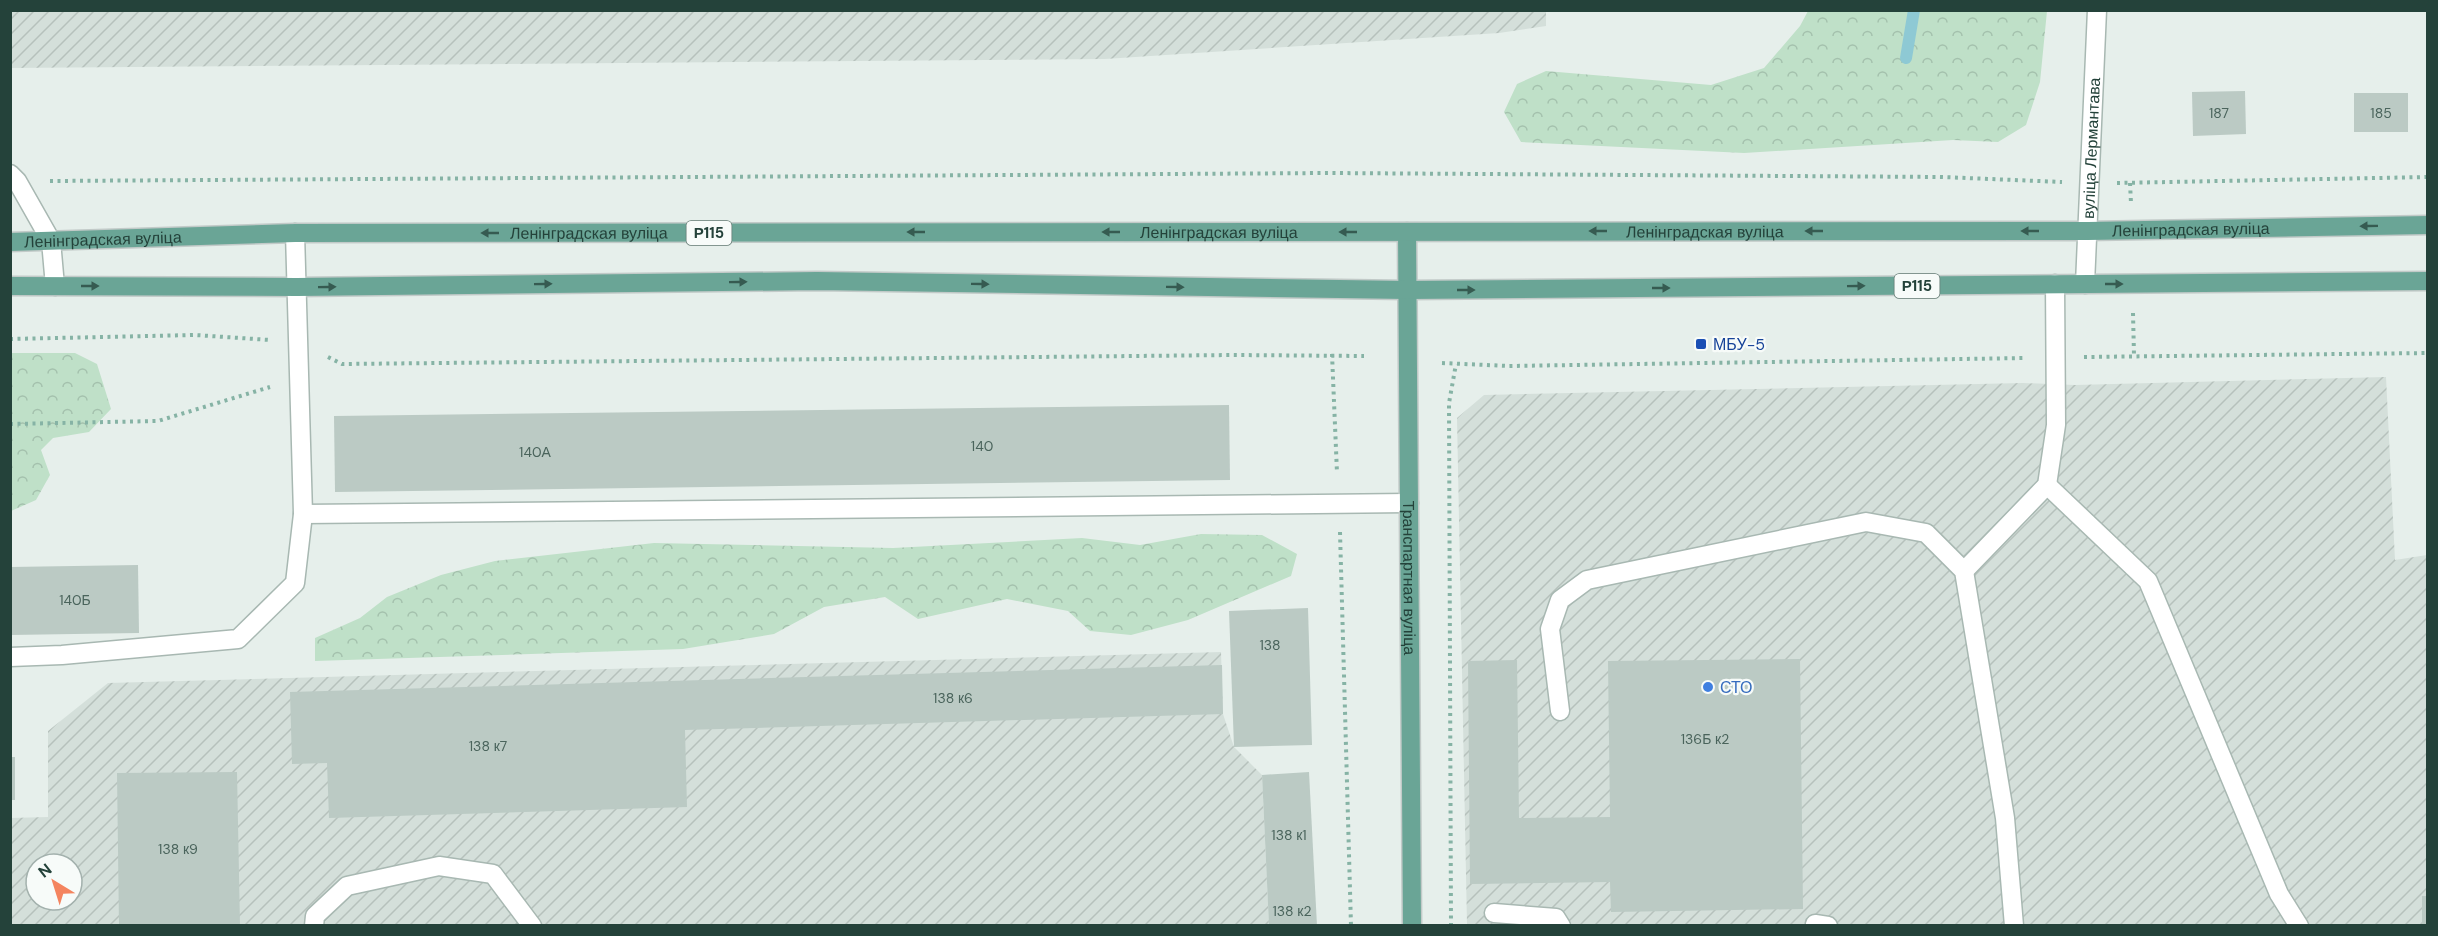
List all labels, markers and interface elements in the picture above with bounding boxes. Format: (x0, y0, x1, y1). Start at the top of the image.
street label: вуліца Лермантава (2078, 77, 2105, 219)
house number: 187 (2209, 104, 2229, 122)
house number: 185 (2370, 104, 2392, 122)
street label: Ленінградская вуліца (2112, 218, 2270, 242)
road number: Р115 (686, 221, 732, 245)
street label: Ленінградская вуліца (1626, 221, 1784, 243)
one-way arrow (2360, 221, 2379, 231)
street label: Ленінградская вуліца (1140, 222, 1298, 243)
street label: Ленінградская вуліца (510, 223, 668, 244)
one-way arrow (1588, 226, 1607, 236)
one-way arrow (1804, 226, 1823, 236)
one-way arrow (2020, 226, 2039, 236)
street label: Ленінградская вуліца (24, 227, 182, 253)
one-way arrow (907, 227, 926, 237)
one-way arrow (1102, 227, 1121, 237)
one-way arrow (1339, 227, 1358, 237)
one-way arrow (481, 228, 500, 238)
road number: Р115 (1894, 274, 1940, 298)
one-way arrow (728, 277, 747, 287)
one-way arrow (971, 279, 990, 288)
one-way arrow (2104, 279, 2123, 289)
one-way arrow (533, 280, 552, 289)
one-way arrow (80, 281, 99, 291)
one-way arrow (1846, 281, 1865, 291)
one-way arrow (317, 282, 336, 292)
one-way arrow (1166, 282, 1185, 291)
one-way arrow (1651, 283, 1670, 293)
one-way arrow (1456, 285, 1475, 295)
place label: МБУ-5 (1713, 334, 1765, 355)
marker: МБУ-5 (1694, 337, 1708, 351)
house number: 140 (971, 437, 993, 455)
house number: 140А (519, 443, 552, 461)
street label: Транспартная вуліца (1398, 501, 1420, 655)
house number: 140Б (59, 591, 91, 609)
house number: 138 (1259, 636, 1281, 654)
place label: СТО (1720, 677, 1753, 698)
marker: СТО (1701, 680, 1715, 694)
house number: 138 к6 (933, 689, 973, 707)
house number: 136Б к2 (1681, 730, 1729, 748)
house number: 138 к7 (469, 737, 507, 755)
house number: 138 к1 (1271, 826, 1307, 844)
house number: 138 к9 (158, 840, 198, 858)
north arrow (24, 852, 84, 912)
text: N (34, 859, 56, 882)
house number: 138 к2 (1272, 902, 1312, 920)

